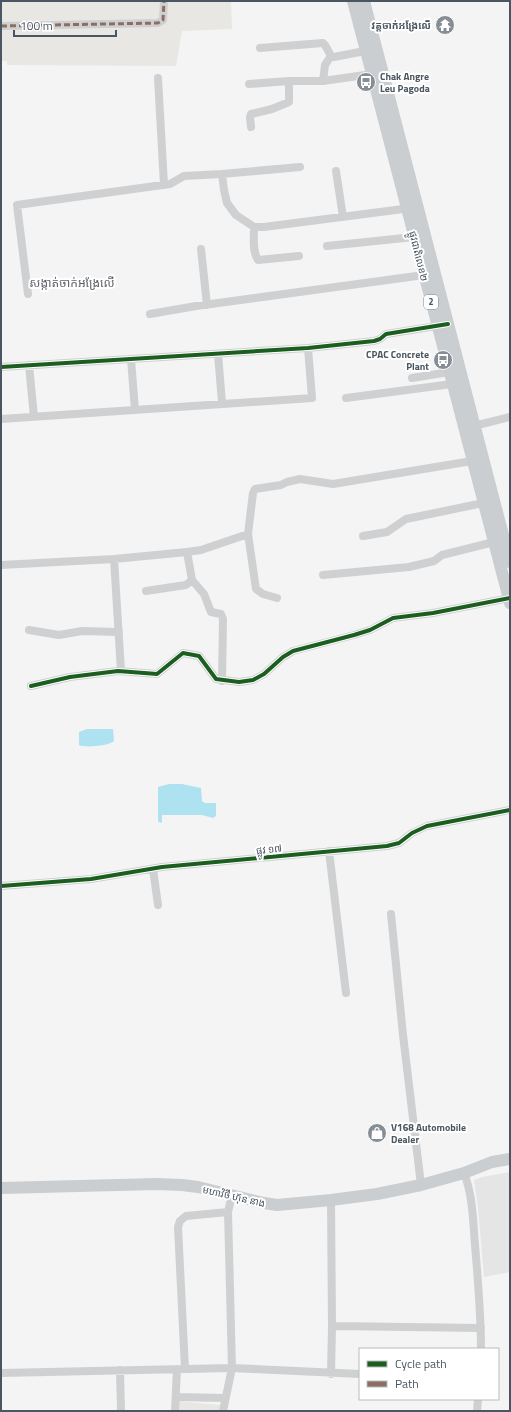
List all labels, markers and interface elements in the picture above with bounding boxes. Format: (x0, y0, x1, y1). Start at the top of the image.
scale bar (14, 12, 116, 38)
temple icon: វត្តចាក់អង្រែលើ (434, 14, 456, 36)
text: 100 m (20, 16, 53, 35)
place label: វត្តចាក់អង្រែលើ (371, 18, 431, 33)
place label: Chak Angre Leu Pagoda (380, 69, 430, 96)
bus stop icon: Chak Angre Leu Pagoda (355, 71, 377, 93)
street label: ផ្លូវជាតិលេខ២ (403, 229, 432, 283)
district label: សង្កាត់ចាក់អង្រែលើ (29, 273, 115, 292)
road number: 2 (424, 295, 438, 309)
place label: CPAC Concrete Plant (366, 347, 429, 374)
bus stop icon: CPAC Concrete Plant (432, 349, 454, 371)
street label: ផ្លូវ ១៧ (255, 840, 283, 860)
place label: V168 Automobile Dealer (391, 1120, 466, 1147)
shop icon: V168 Automobile Dealer (366, 1122, 388, 1144)
street label: មហាវិថី ហ៊ុន នាង (201, 1182, 267, 1211)
legend (359, 1348, 499, 1400)
text: Cycle path (395, 1354, 447, 1373)
text: Path (395, 1374, 419, 1393)

